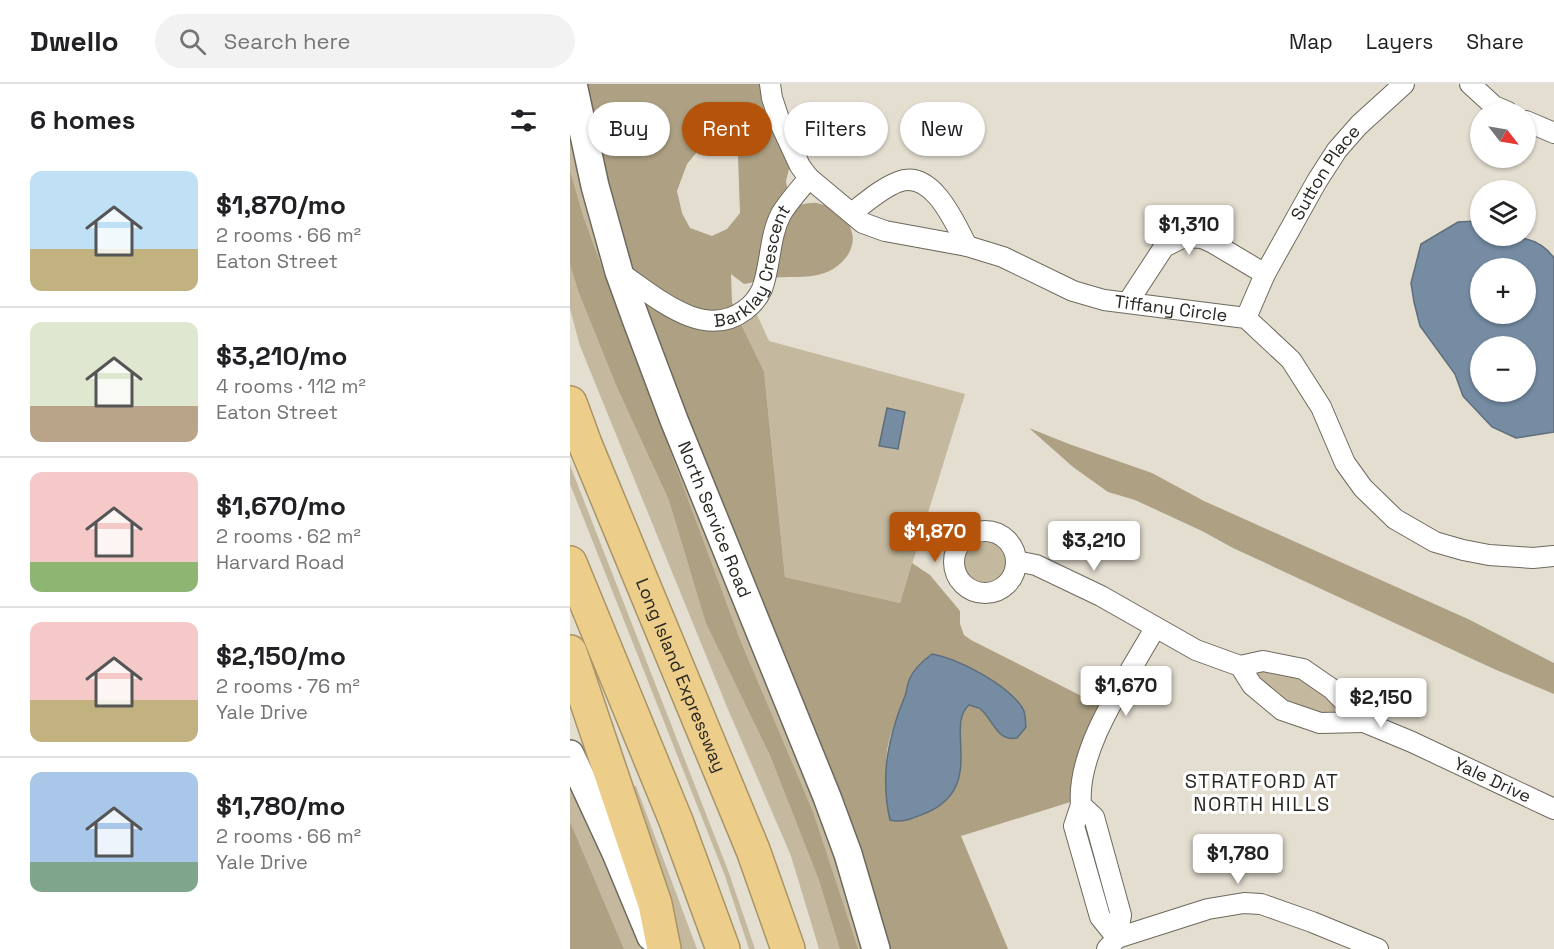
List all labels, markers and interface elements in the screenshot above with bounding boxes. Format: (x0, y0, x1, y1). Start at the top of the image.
search box (155, 14, 575, 68)
text: Dwello (30, 23, 119, 59)
icon: search (176, 25, 209, 58)
text: Search here (224, 27, 351, 55)
text: Map (1289, 28, 1333, 55)
text: Layers (1366, 28, 1433, 55)
text: Share (1466, 28, 1524, 55)
chip: Buy (588, 102, 670, 156)
chip: Rent (682, 102, 772, 156)
chip: Filters (784, 102, 888, 156)
chip: New (900, 102, 985, 156)
north arrow (1470, 102, 1536, 168)
map controls (1470, 102, 1536, 402)
text: 6 homes (30, 103, 135, 137)
icon: filters (507, 104, 540, 137)
street label: Sutton Place (1285, 120, 1365, 224)
button: layers (1470, 180, 1536, 246)
text: $1,870/mo (216, 188, 346, 222)
icon: home (78, 195, 150, 267)
street label: Barklay Crescent (712, 200, 795, 332)
pin: $1,310 (1140, 205, 1238, 256)
text: $1,310 (1159, 211, 1219, 237)
text: 2 rooms · 66 m² (216, 222, 361, 248)
text: Eaton Street (216, 248, 338, 274)
button: + (1470, 258, 1536, 324)
street label: Tiffany Circle (1113, 289, 1229, 327)
button: − (1470, 336, 1536, 402)
text: $3,210/mo (216, 339, 347, 373)
icon: home (78, 346, 150, 418)
text: 4 rooms · 112 m² (216, 373, 366, 399)
text: Eaton Street (216, 399, 338, 425)
street label: North Service Road (673, 438, 757, 601)
text: $1,670/mo (216, 489, 346, 523)
icon: home (78, 496, 150, 568)
pin: $1,870 (886, 512, 984, 563)
text: $1,870 (904, 518, 966, 544)
pin: $3,210 (1045, 521, 1143, 572)
text: 2 rooms · 62 m² (216, 523, 361, 549)
text: $3,210 (1062, 527, 1126, 553)
text: Harvard Road (216, 549, 344, 575)
street label: Long Island Expressway (631, 575, 732, 776)
text: $2,150/mo (216, 639, 346, 673)
icon: home (78, 646, 150, 718)
pin: $1,670 (1077, 666, 1175, 717)
text: $1,670 (1095, 672, 1157, 698)
text: 2 rooms · 76 m² (216, 673, 360, 699)
pin: $2,150 (1332, 678, 1430, 729)
text: $2,150 (1350, 684, 1412, 710)
text: Yale Drive (216, 699, 308, 725)
street label: Yale Drive (1450, 751, 1535, 808)
district label: STRATFORD AT NORTH HILLS (1185, 768, 1339, 817)
text: $1,780/mo (216, 789, 345, 823)
icon: home (78, 796, 150, 868)
text: 2 rooms · 66 m² (216, 823, 361, 849)
pin: $1,780 (1189, 834, 1287, 885)
text: $1,780 (1207, 840, 1269, 866)
text: Yale Drive (216, 849, 308, 875)

